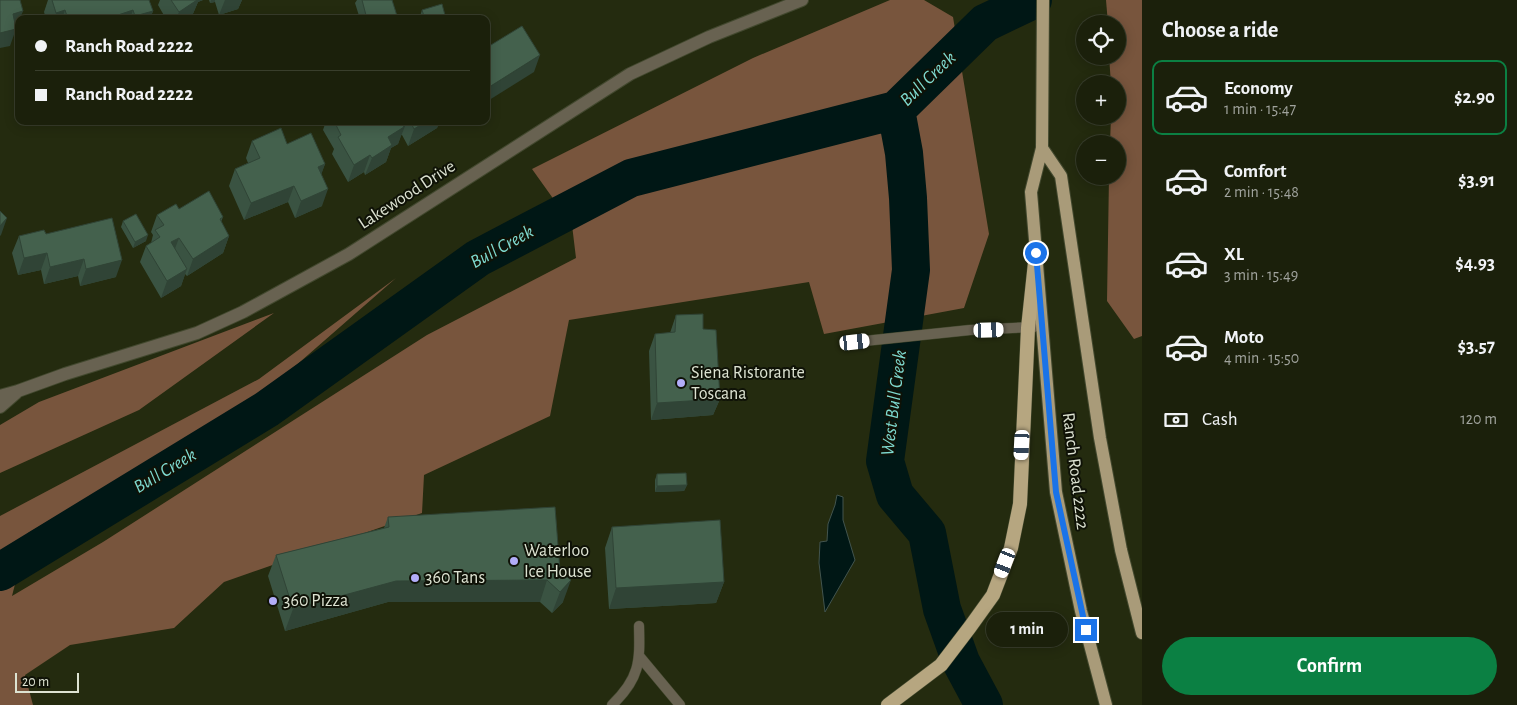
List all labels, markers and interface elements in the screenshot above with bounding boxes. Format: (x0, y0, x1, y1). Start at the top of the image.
map controls (1076, 15, 1126, 185)
button: locate (1076, 15, 1126, 65)
text: Choose a ride (1162, 19, 1278, 41)
text: Ranch Road 2222 (65, 37, 193, 56)
water label: Bull Creek (896, 48, 960, 110)
button: + (1076, 75, 1126, 125)
icon: car (1164, 75, 1209, 120)
text: Economy (1224, 79, 1293, 98)
text: Ranch Road 2222 (65, 85, 193, 104)
text: $2.90 (1454, 88, 1495, 107)
text: 1 min · 15:47 (1224, 101, 1296, 117)
button: − (1076, 135, 1126, 185)
street label: Lakewood Drive (355, 157, 459, 233)
icon: car (1164, 158, 1209, 203)
text: Comfort (1224, 162, 1286, 181)
text: $3.91 (1458, 171, 1495, 190)
text: 2 min · 15:48 (1224, 184, 1299, 200)
water label: Bull Creek (467, 222, 537, 272)
icon: car (1164, 241, 1209, 286)
route start (1025, 242, 1047, 264)
text: XL (1224, 245, 1244, 264)
text: $4.93 (1455, 254, 1495, 273)
text: 3 min · 15:49 (1224, 267, 1298, 283)
car (973, 322, 1004, 338)
icon: car (1164, 324, 1209, 369)
text: Moto (1224, 328, 1264, 347)
car (839, 333, 870, 351)
text: $3.57 (1457, 337, 1495, 356)
water label: West Bull Creek (878, 349, 910, 457)
text: 4 min · 15:50 (1224, 350, 1299, 366)
place label: Siena Ristorante Toscana (691, 364, 805, 403)
marker: Siena Ristorante Toscana (675, 377, 687, 389)
icon: cash (1162, 406, 1190, 434)
text: Cash (1202, 410, 1238, 429)
street label: Ranch Road 2222 (1059, 411, 1091, 531)
text: 120 m (1460, 411, 1497, 427)
car (1013, 430, 1030, 460)
water label: Bull Creek (130, 445, 200, 497)
place label: Waterloo Ice House (524, 542, 592, 581)
car (992, 546, 1017, 580)
marker: Waterloo Ice House (508, 555, 520, 567)
place label: 360 Tans (425, 569, 485, 587)
marker: 360 Tans (409, 572, 421, 584)
place label: 360 Pizza (283, 592, 348, 610)
marker: 360 Pizza (267, 595, 279, 607)
callout: 1 min (986, 612, 1068, 648)
route end (1075, 619, 1097, 641)
text: 1 min (1010, 621, 1044, 637)
button: Confirm (1162, 637, 1497, 695)
scale bar (15, 670, 79, 693)
text: 20 m (22, 675, 49, 689)

